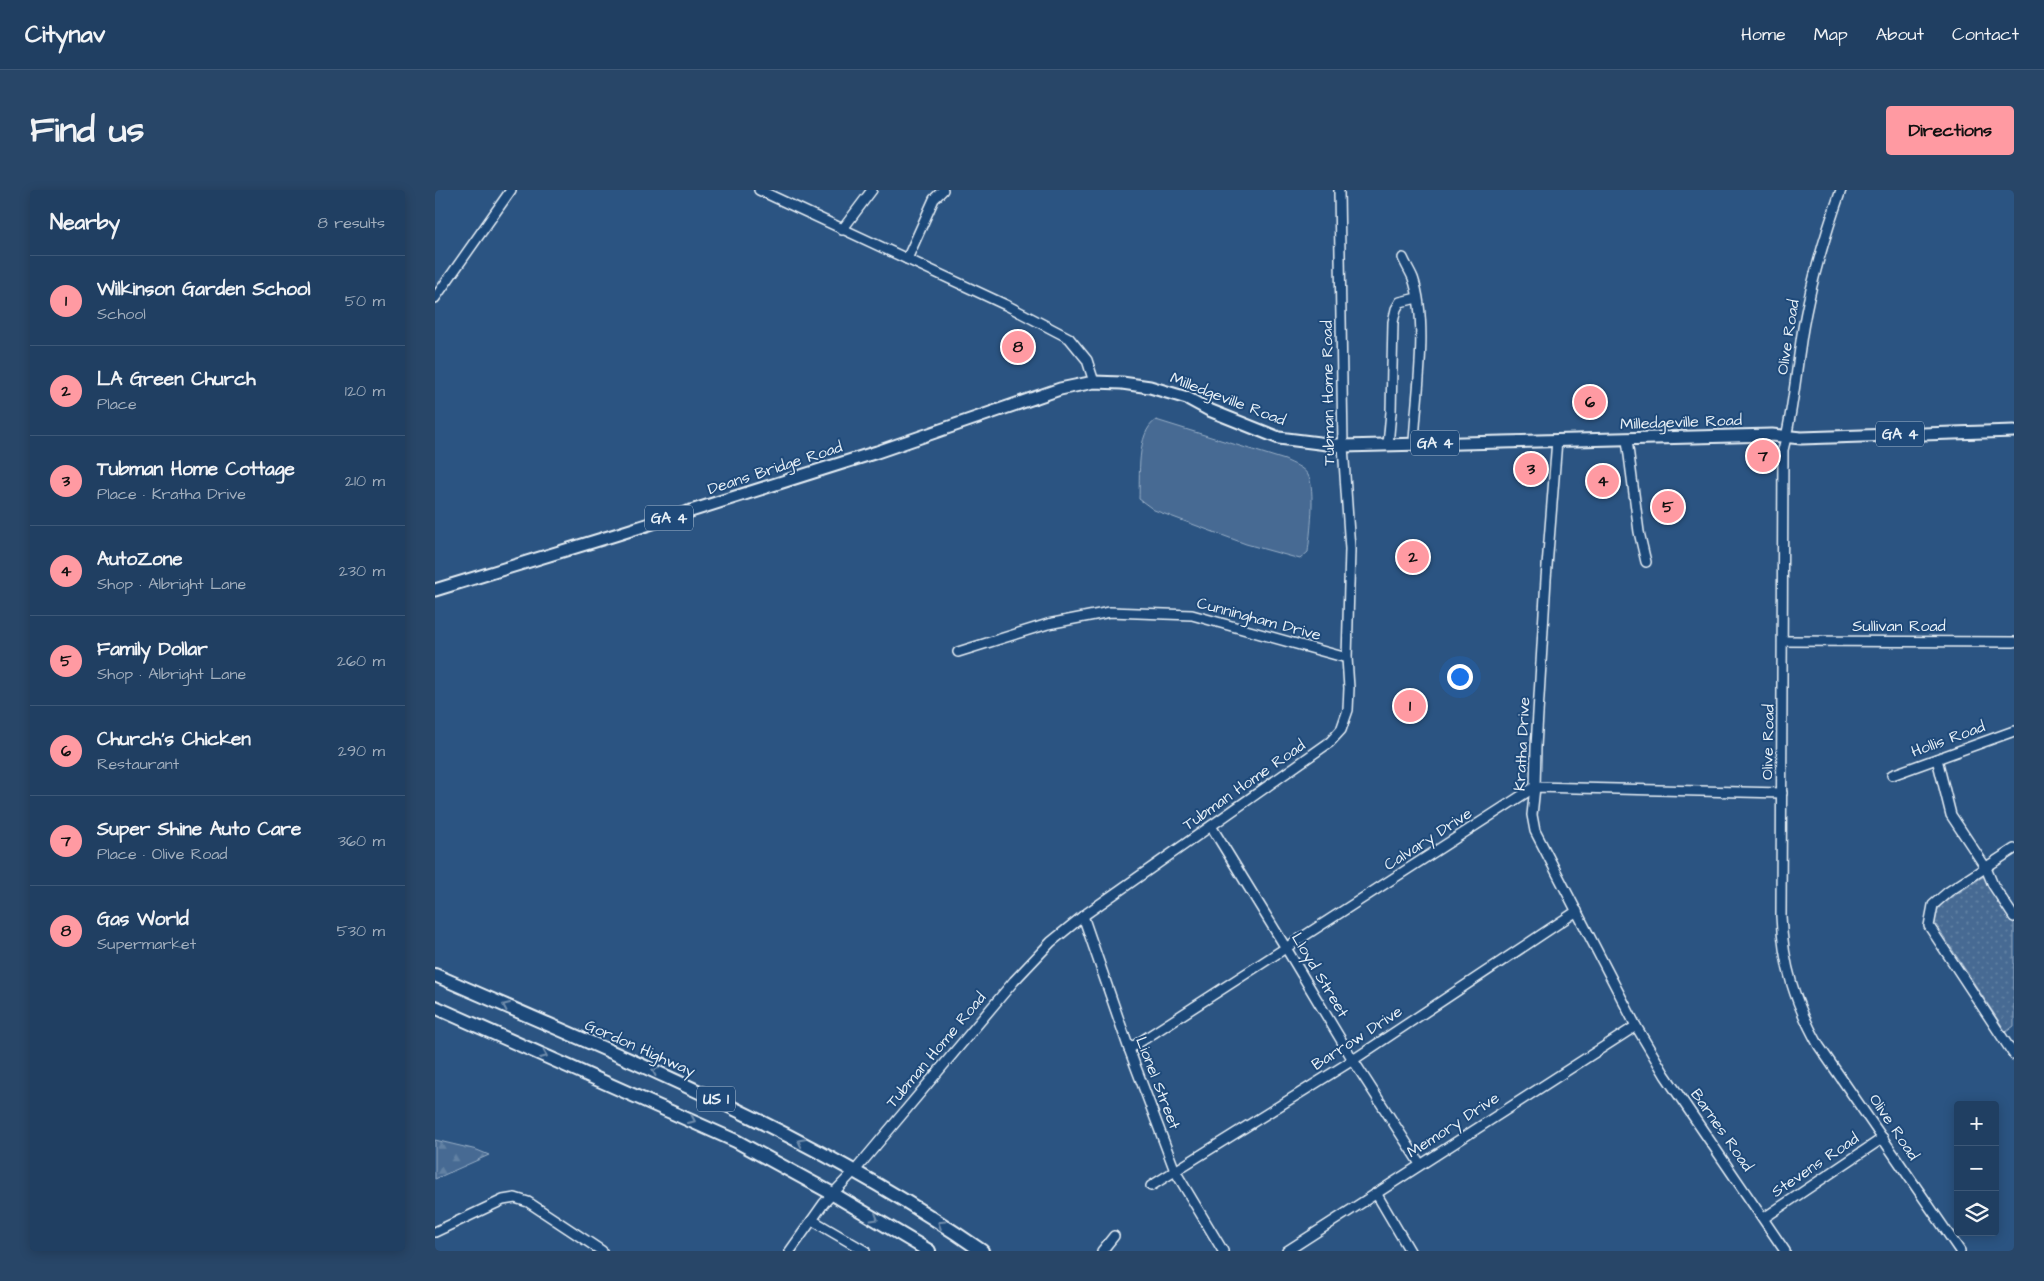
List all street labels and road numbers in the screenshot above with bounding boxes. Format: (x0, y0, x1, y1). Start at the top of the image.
street label: Olive Road (1771, 298, 1805, 376)
street label: Tubman Home Road (1316, 320, 1340, 466)
street label: Milledgeville Road (1167, 367, 1289, 432)
street label: Milledgeville Road (1620, 409, 1742, 436)
road number: GA 4 (1876, 422, 1924, 446)
road number: GA 4 (1411, 430, 1459, 456)
street label: Deans Bridge Road (705, 436, 846, 501)
road number: GA 4 (645, 506, 693, 530)
street label: Cunningham Drive (1194, 592, 1324, 647)
street label: Sullivan Road (1852, 615, 1946, 637)
street label: Kratha Drive (1509, 696, 1535, 792)
street label: Olive Road (1756, 704, 1780, 780)
street label: Hollis Road (1908, 715, 1988, 763)
street label: Tubman Home Road (1178, 734, 1310, 836)
street label: Calvary Drive (1380, 802, 1477, 877)
street label: Lloyd Street (1285, 928, 1354, 1022)
street label: Tubman Home Road (881, 987, 991, 1113)
street label: Barrow Drive (1307, 1000, 1407, 1076)
street label: Gordon Highway (581, 1014, 699, 1083)
street label: Lionel Street (1130, 1034, 1186, 1133)
street label: Barnes Road (1685, 1084, 1759, 1176)
road number: US 1 (697, 1086, 735, 1112)
street label: Memory Drive (1403, 1087, 1504, 1164)
street label: Olive Road (1864, 1089, 1924, 1165)
street label: Stevens Road (1767, 1127, 1863, 1203)

